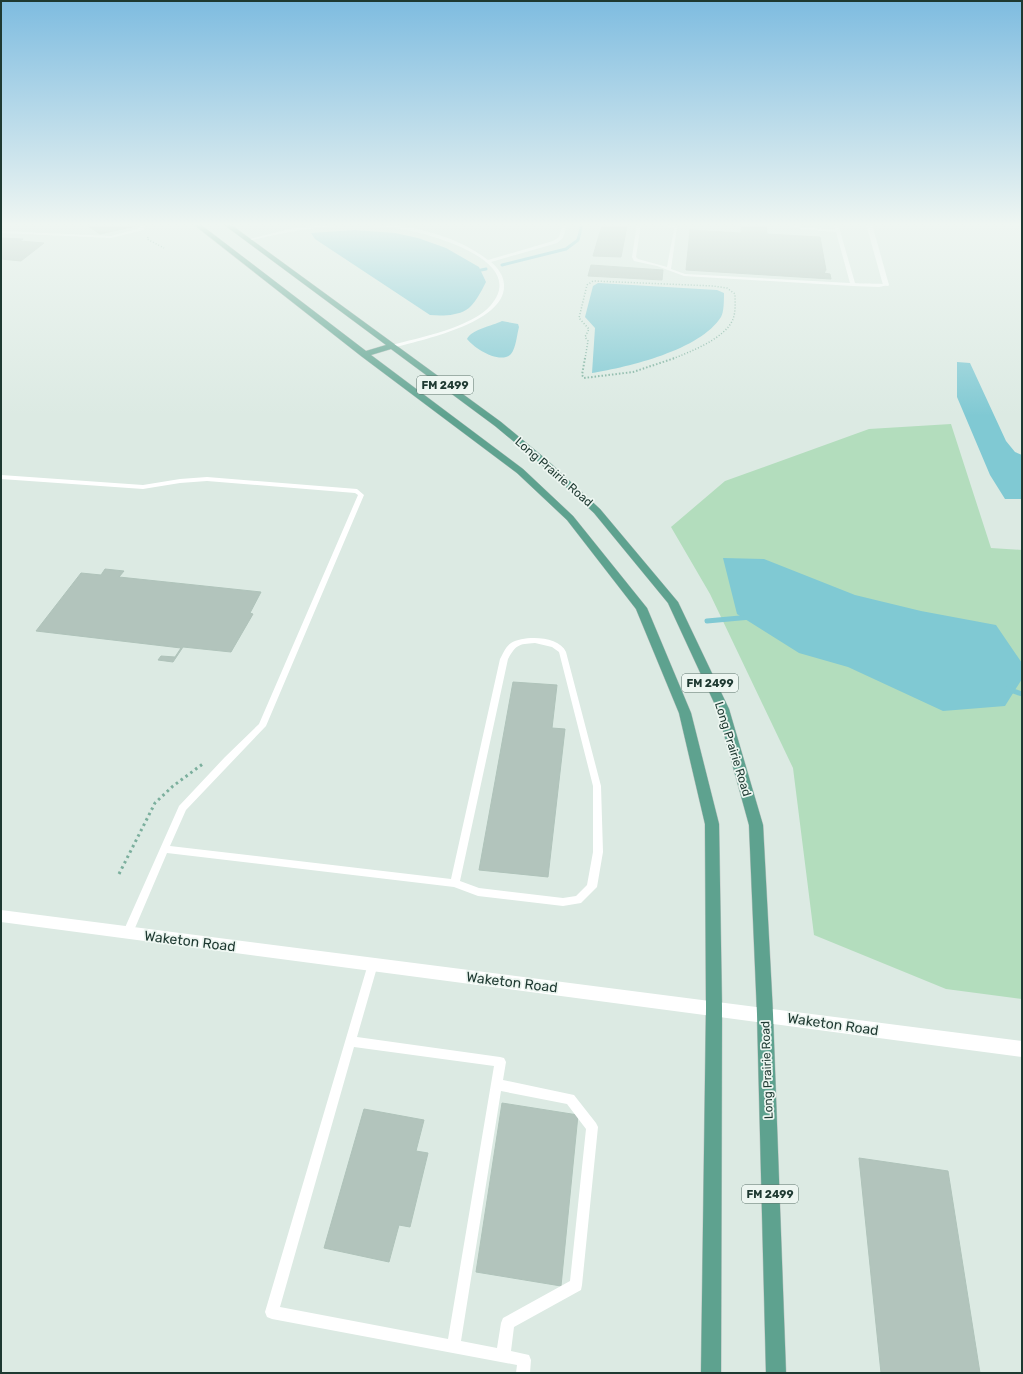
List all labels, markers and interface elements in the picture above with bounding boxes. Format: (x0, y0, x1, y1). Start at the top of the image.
road number: FM 2499 (417, 376, 473, 394)
street label: Long Prairie Road (512, 435, 596, 509)
road number: FM 2499 (682, 674, 738, 692)
street label: Long Prairie Road (712, 700, 754, 798)
street label: Waketon Road (143, 927, 237, 956)
street label: Waketon Road (465, 968, 559, 997)
street label: Waketon Road (786, 1010, 880, 1039)
street label: Long Prairie Road (758, 1021, 776, 1119)
road number: FM 2499 (742, 1185, 798, 1203)

